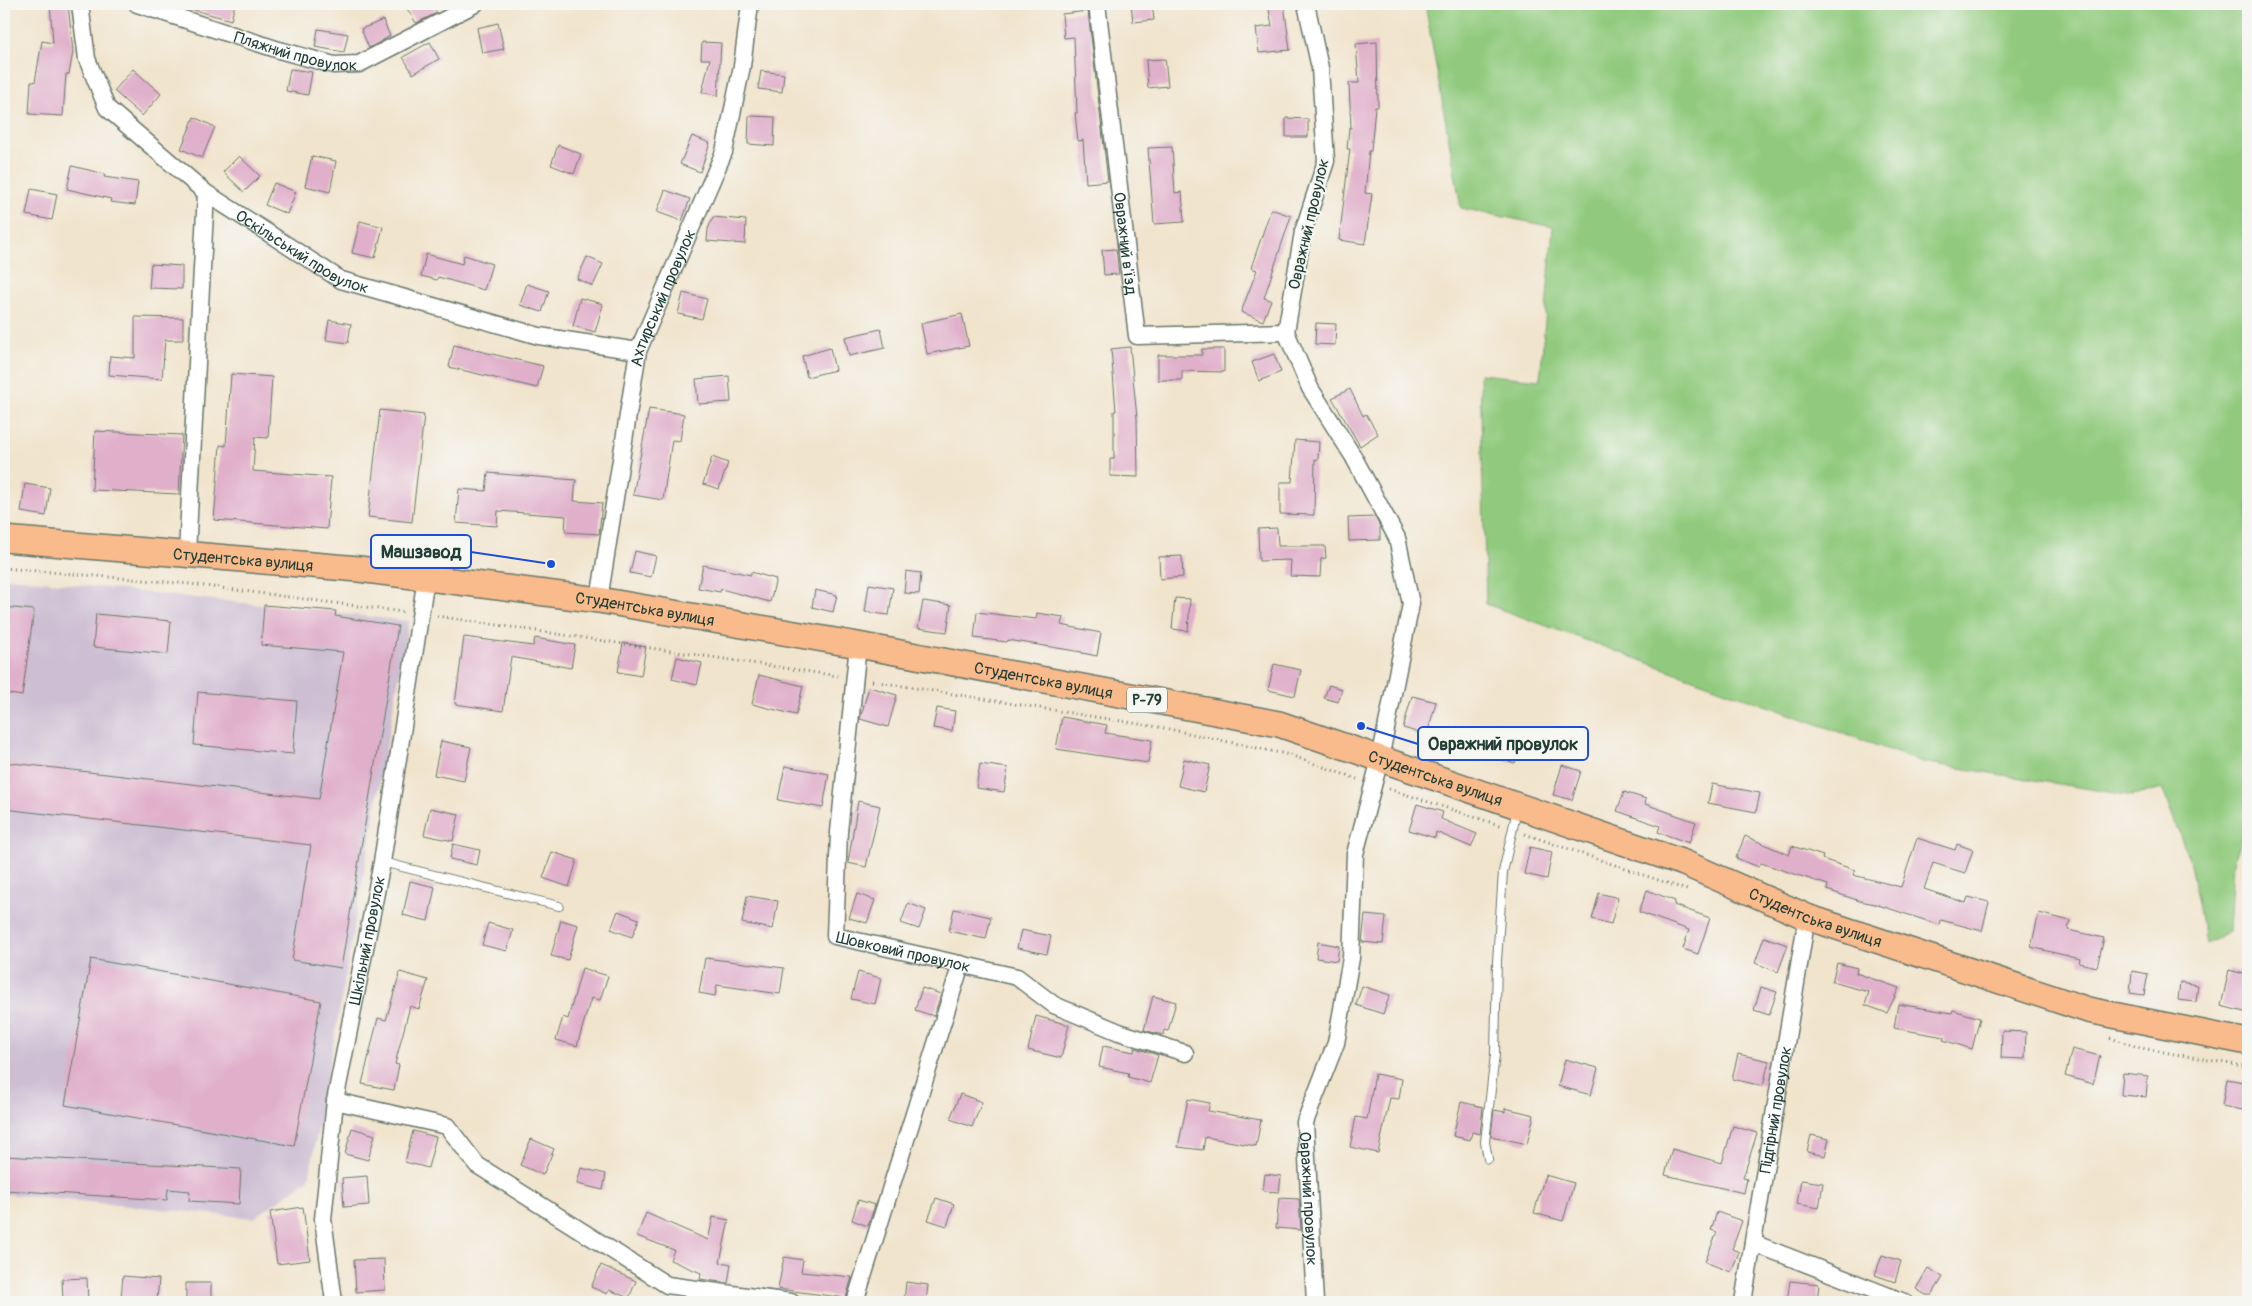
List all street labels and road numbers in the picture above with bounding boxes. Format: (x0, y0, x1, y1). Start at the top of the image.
street label: Пляжний провулок (231, 27, 357, 76)
street label: Овражний провулок (1284, 157, 1334, 292)
street label: Овражний в'їзд (1109, 191, 1141, 296)
street label: Оскільський провулок (231, 206, 371, 298)
street label: Ахтирський провулок (627, 227, 700, 368)
street label: Студентська вулиця (172, 544, 314, 576)
street label: Студентська вулиця (574, 588, 716, 631)
street label: Студентська вулиця (972, 658, 1114, 704)
road number: Р-79 (1127, 688, 1167, 712)
street label: Студентська вулиця (1365, 746, 1505, 811)
street label: Шкільний провулок (345, 875, 390, 1007)
street label: Студентська вулиця (1745, 884, 1884, 952)
street label: Шовковий провулок (834, 928, 972, 977)
street label: Підгірний провулок (1756, 1045, 1796, 1175)
street label: Овражний провулок (1295, 1131, 1322, 1266)

